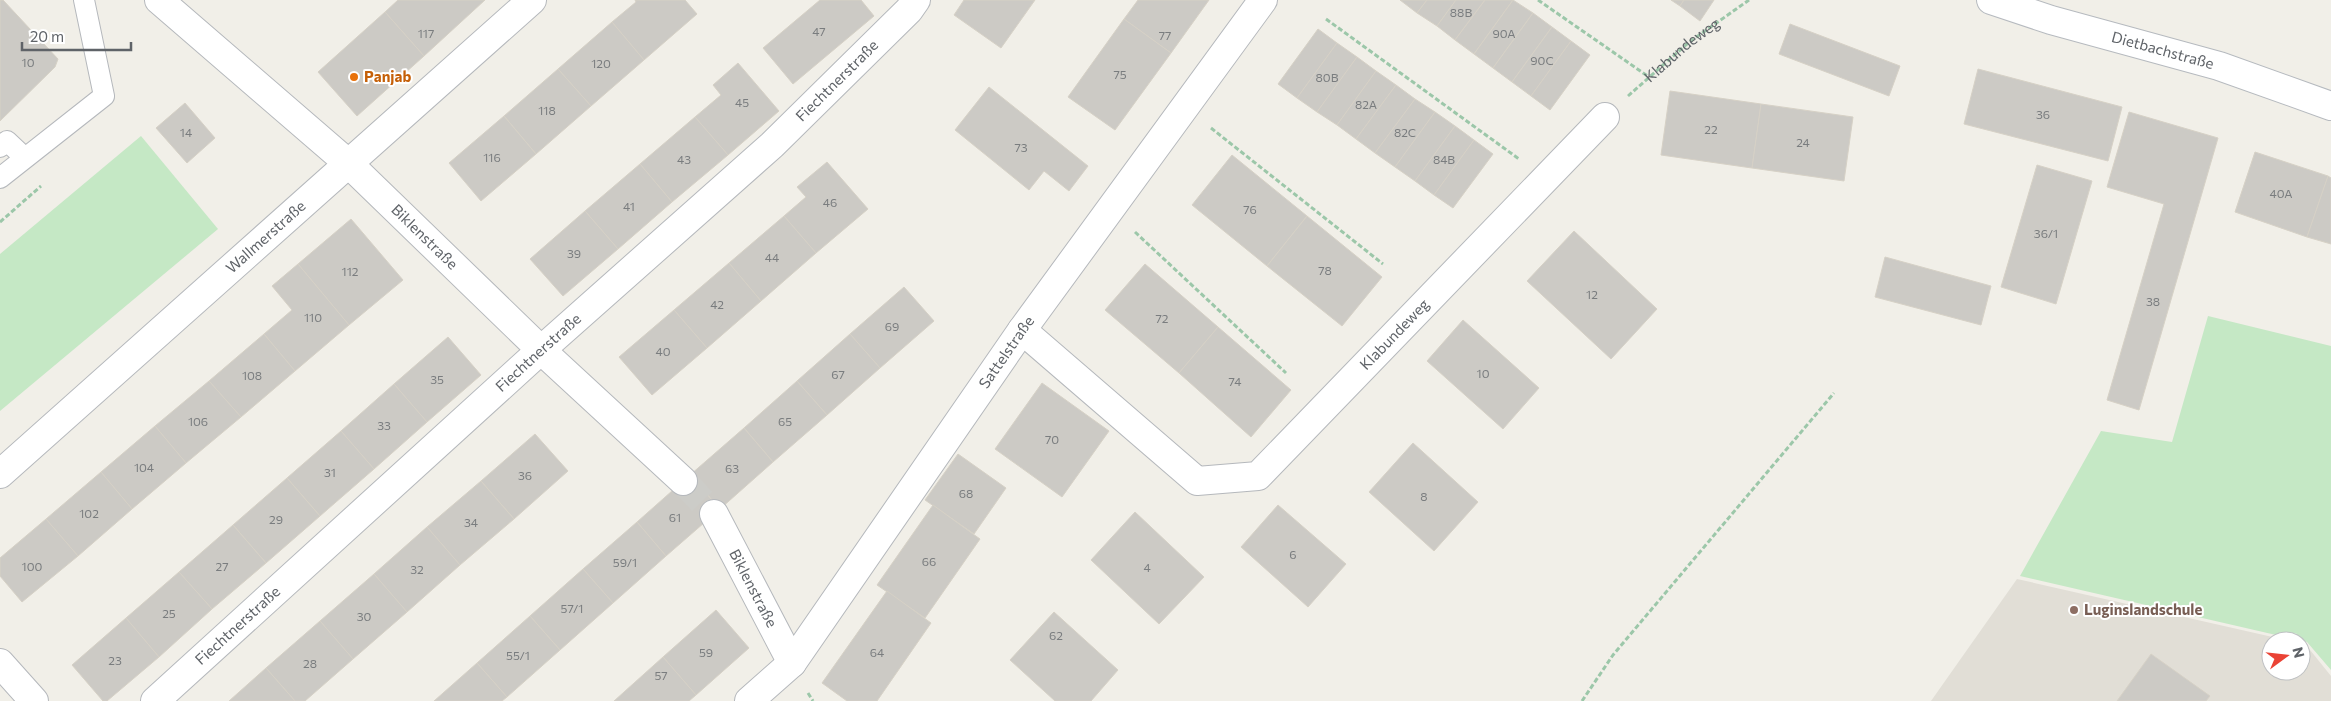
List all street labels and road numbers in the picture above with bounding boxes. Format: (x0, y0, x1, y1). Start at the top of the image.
street label: Klabundeweg (1640, 14, 1723, 85)
street label: Dietbachstraße (2110, 27, 2216, 72)
street label: Fiechtnerstraße (791, 36, 881, 125)
street label: Wallmerstraße (222, 196, 309, 277)
street label: Biklenstraße (388, 200, 462, 273)
street label: Klabundeweg (1356, 295, 1432, 373)
street label: Fiechtnerstraße (491, 309, 584, 395)
street label: Sattelstraße (974, 312, 1037, 392)
street label: Biklenstraße (726, 546, 782, 630)
street label: Fiechtnerstraße (191, 582, 283, 668)

